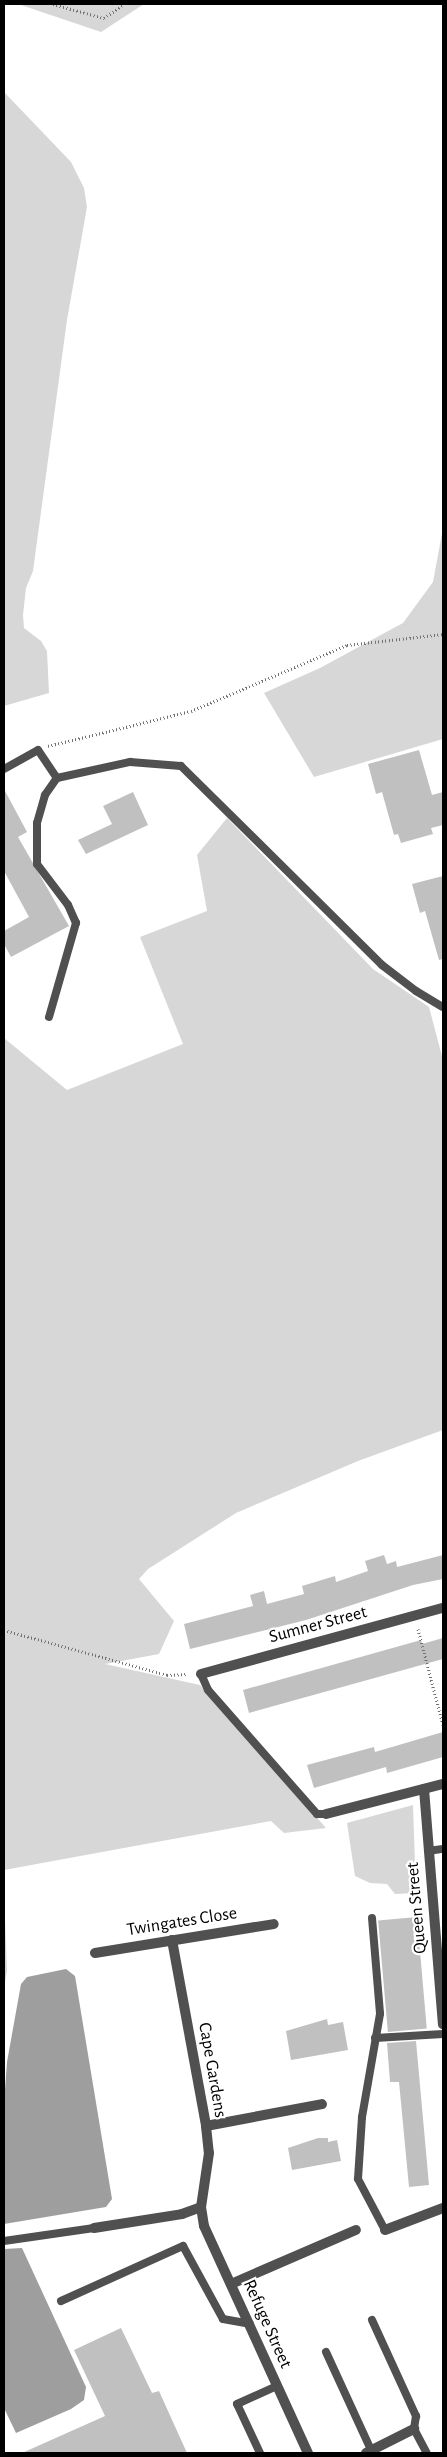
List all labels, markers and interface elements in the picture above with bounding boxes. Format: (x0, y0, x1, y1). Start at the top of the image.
street label: Sumner Street (267, 1602, 369, 1648)
street label: Queen Street (402, 1861, 432, 1955)
street label: Twingates Close (125, 1903, 239, 1941)
street label: Cape Gardens (193, 2021, 231, 2119)
street label: Refuge Street (238, 2276, 296, 2372)

